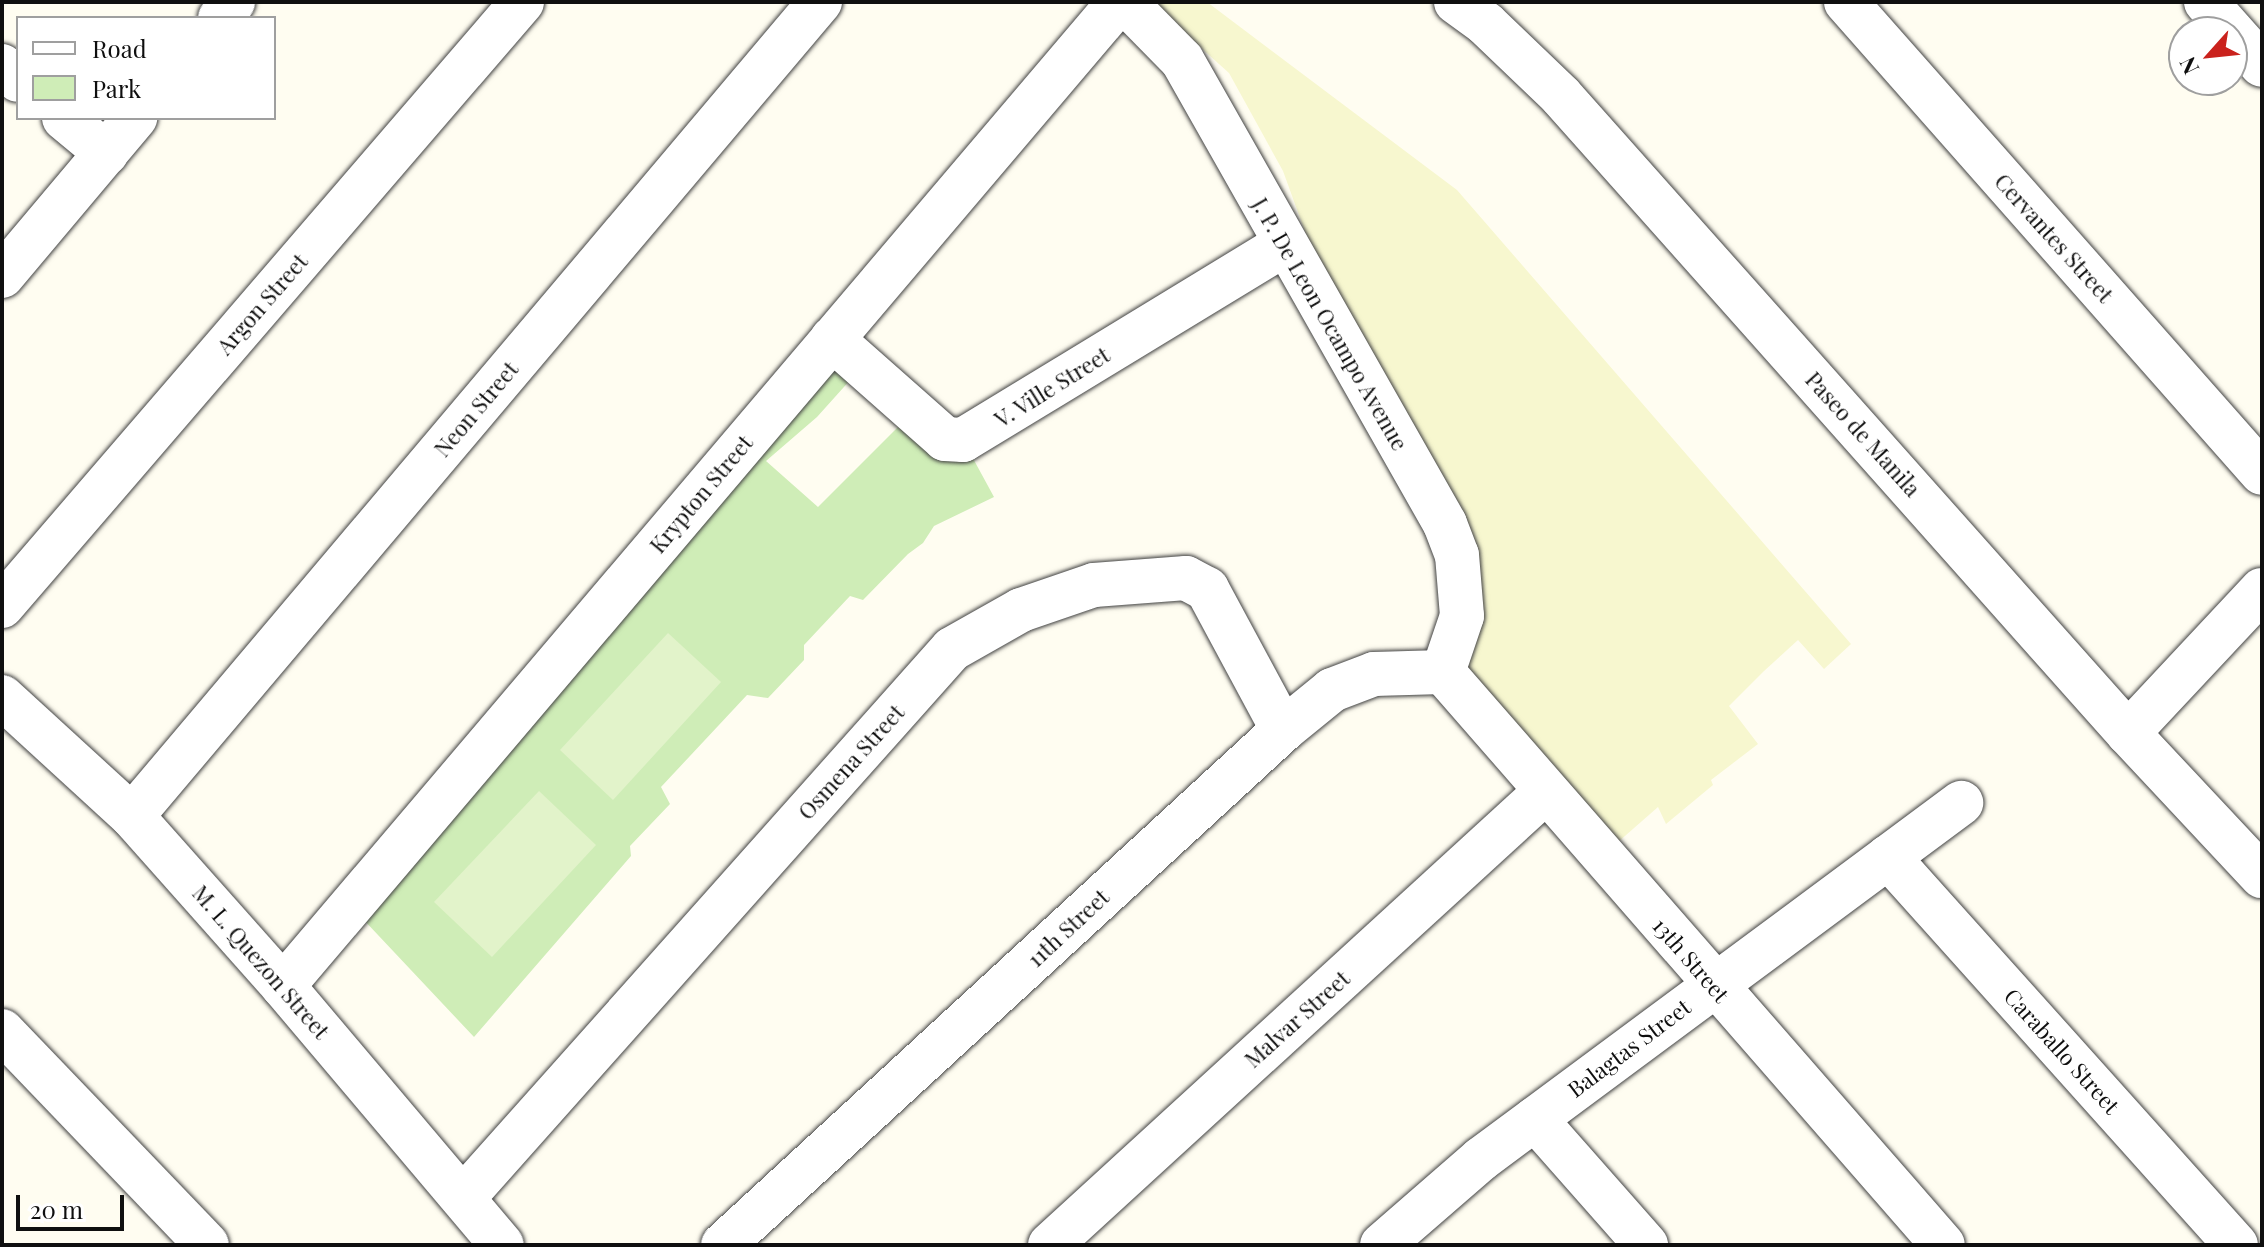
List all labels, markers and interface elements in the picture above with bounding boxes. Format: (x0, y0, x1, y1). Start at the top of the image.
legend (16, 16, 276, 120)
north arrow (2168, 16, 2248, 96)
text: Road (92, 32, 147, 64)
text: N (2171, 52, 2205, 80)
text: Park (92, 72, 141, 104)
street label: Cervantes Street (1989, 168, 2119, 308)
street label: J. P. De Leon Ocampo Avenue (1247, 193, 1413, 455)
street label: Argon Street (211, 248, 313, 360)
street label: V. Ville Street (989, 341, 1115, 433)
street label: Neon Street (429, 356, 523, 462)
street label: Paseo de Manila (1800, 366, 1926, 502)
street label: Krypton Street (644, 430, 758, 558)
street label: Osmena Street (793, 699, 909, 825)
street label: M. L. Quezon Street (187, 880, 335, 1044)
street label: 11th Street (1022, 884, 1114, 972)
street label: 13th Street (1647, 912, 1735, 1008)
street label: Malvar Street (1239, 965, 1355, 1073)
street label: Caraballo Street (1999, 983, 2125, 1119)
street label: Balagtas Street (1562, 993, 1696, 1103)
scale bar (20, 1179, 128, 1229)
text: 20 m (30, 1193, 83, 1225)

